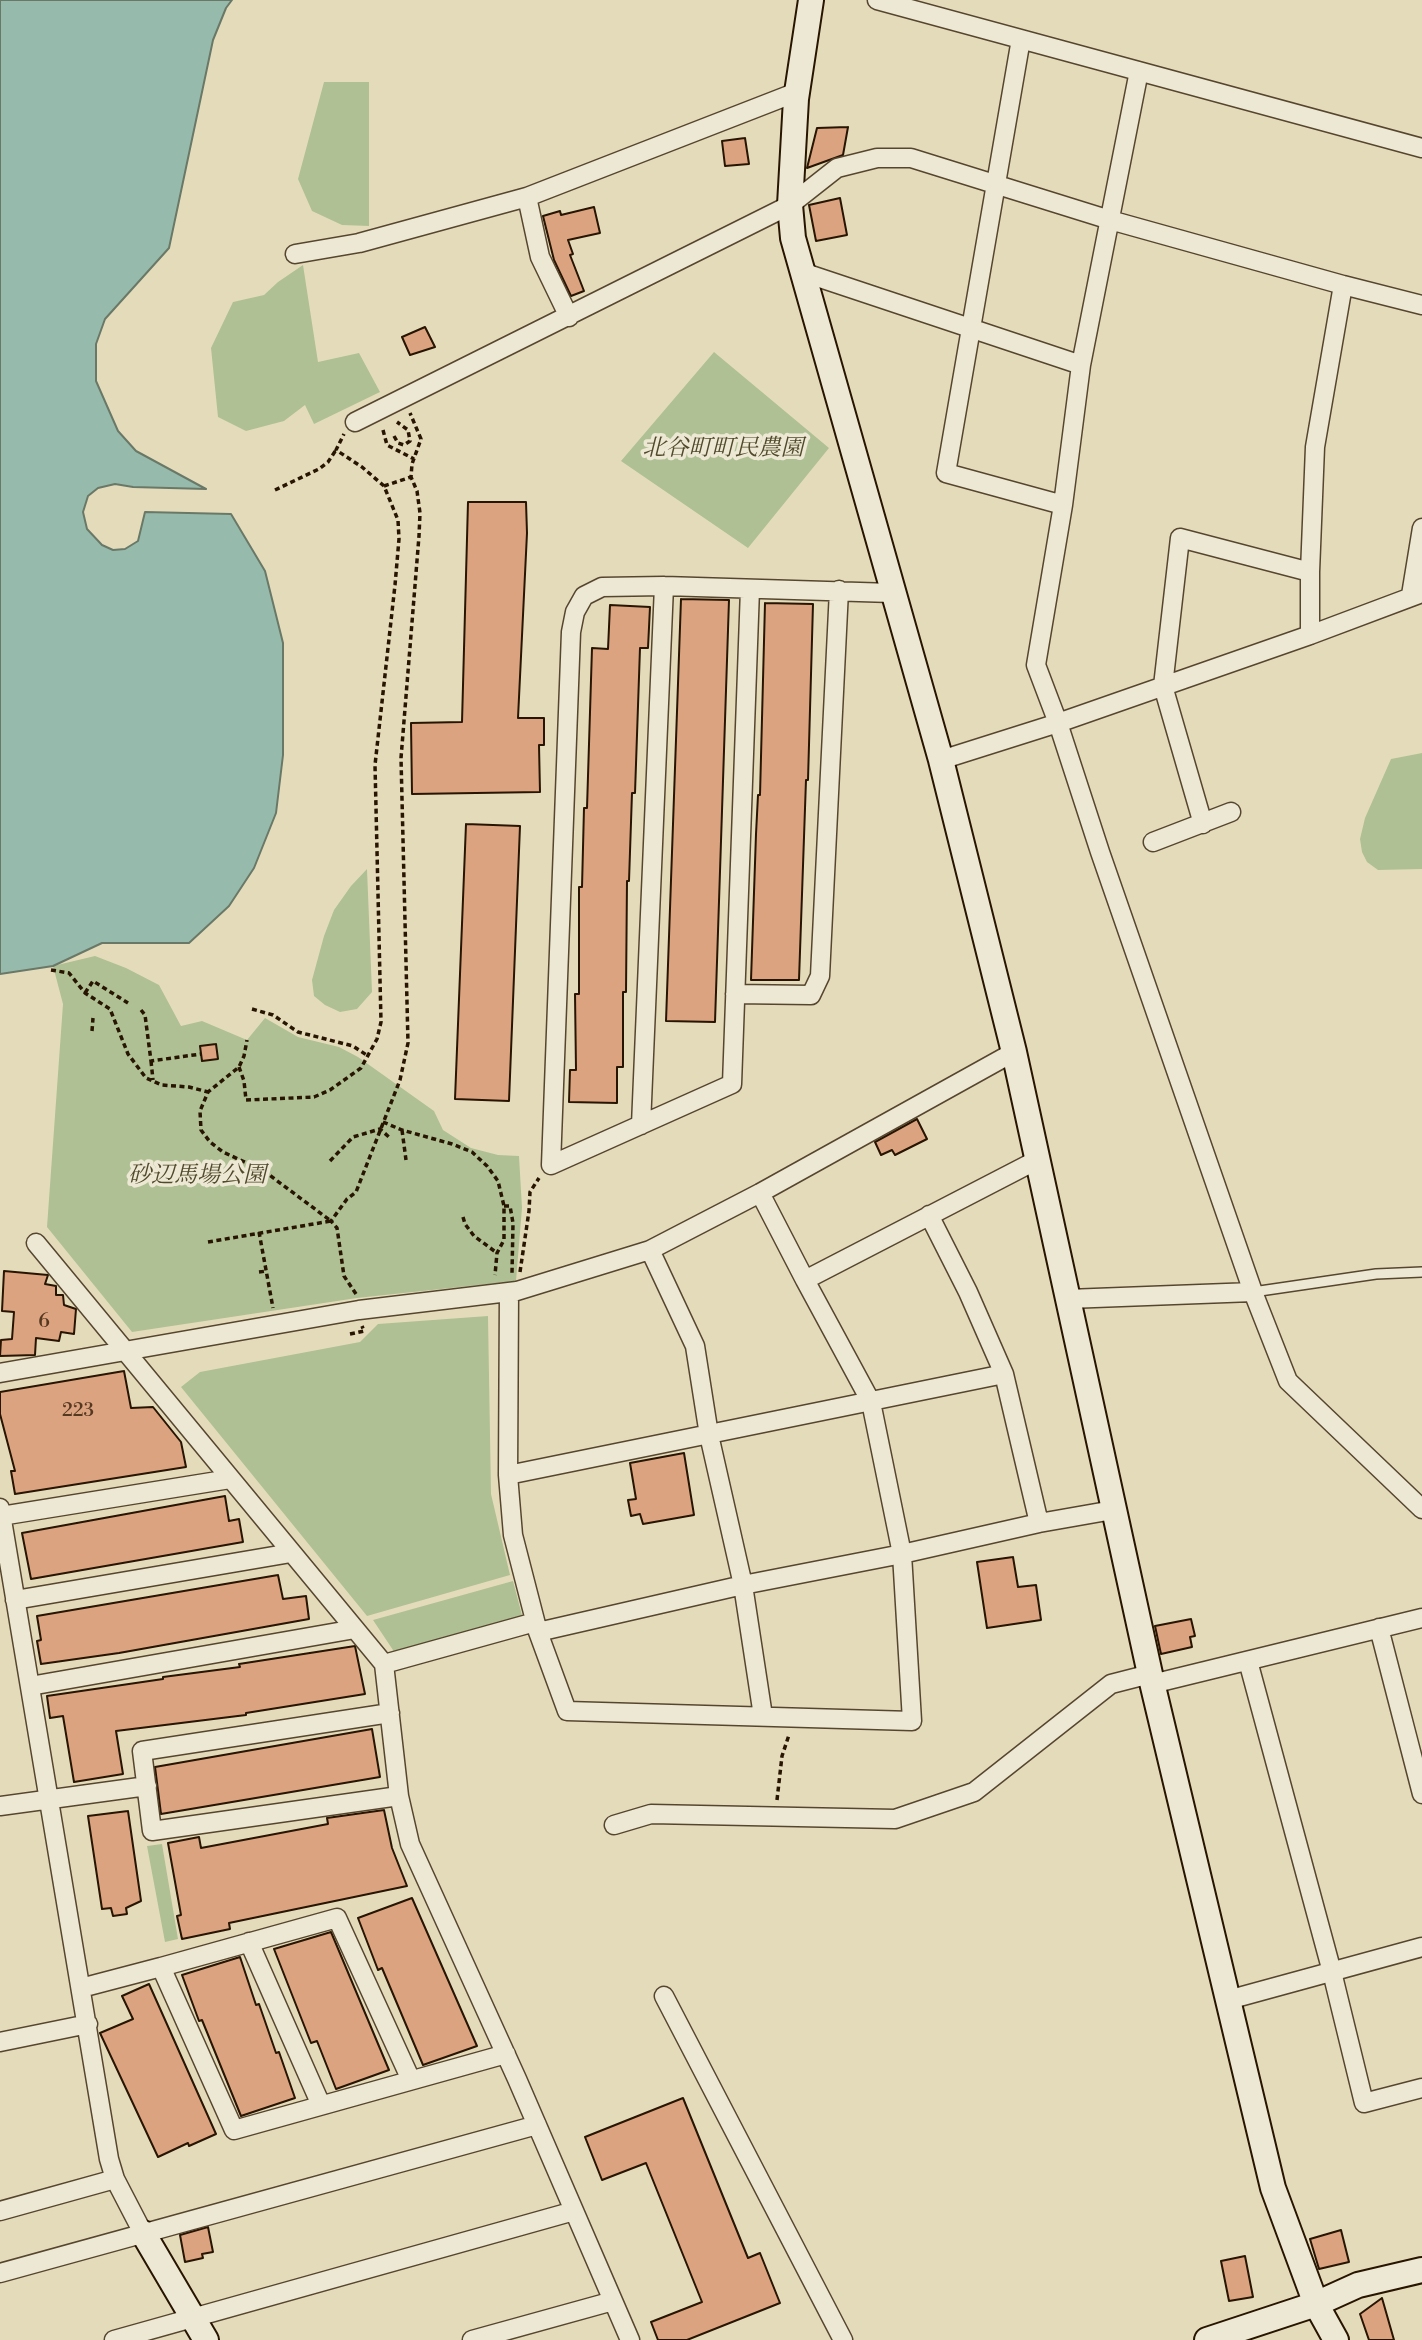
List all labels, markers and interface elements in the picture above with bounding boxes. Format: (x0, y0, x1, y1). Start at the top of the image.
park label: 北谷町町民農園 (643, 435, 803, 463)
park label: 砂辺馬場公園 (128, 1162, 266, 1190)
house number: 6 (38, 1311, 50, 1333)
house number: 223 (62, 1400, 94, 1422)

